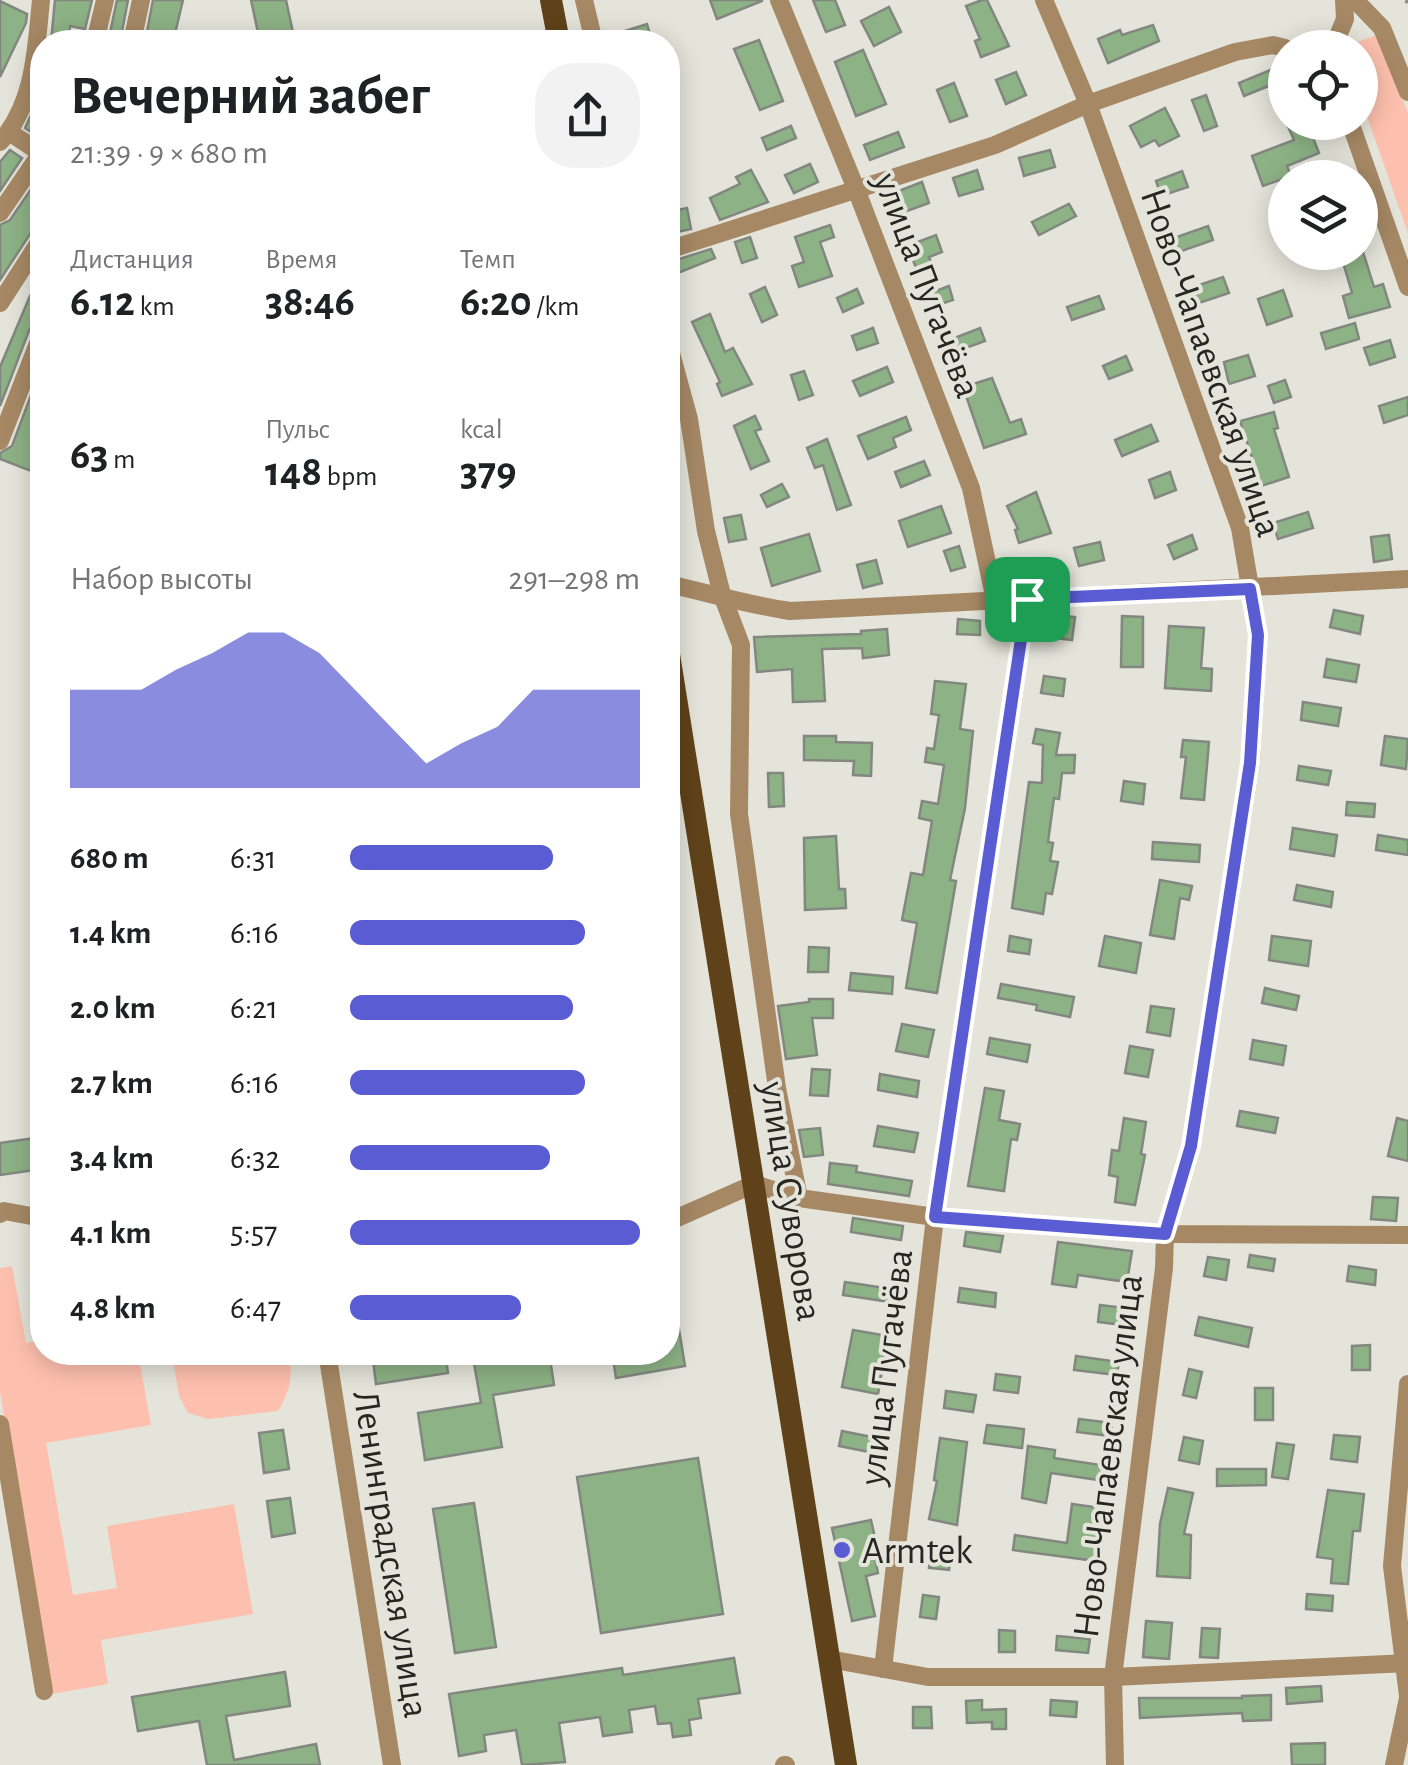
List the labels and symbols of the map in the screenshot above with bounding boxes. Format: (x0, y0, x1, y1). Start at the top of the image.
street label: улица Пугачёва (865, 167, 986, 403)
street label: Ново-Чапаевская улица (1133, 183, 1288, 542)
pin (985, 557, 1070, 642)
street label: улица Суворова (752, 1078, 828, 1324)
street label: улица Пугачёва (854, 1247, 920, 1488)
street label: Ново-Чапаевская улица (1068, 1272, 1150, 1640)
street label: Ленинградская улица (345, 1388, 435, 1721)
place label: Armtek (862, 1533, 973, 1571)
marker: Armtek (831, 1539, 853, 1561)

